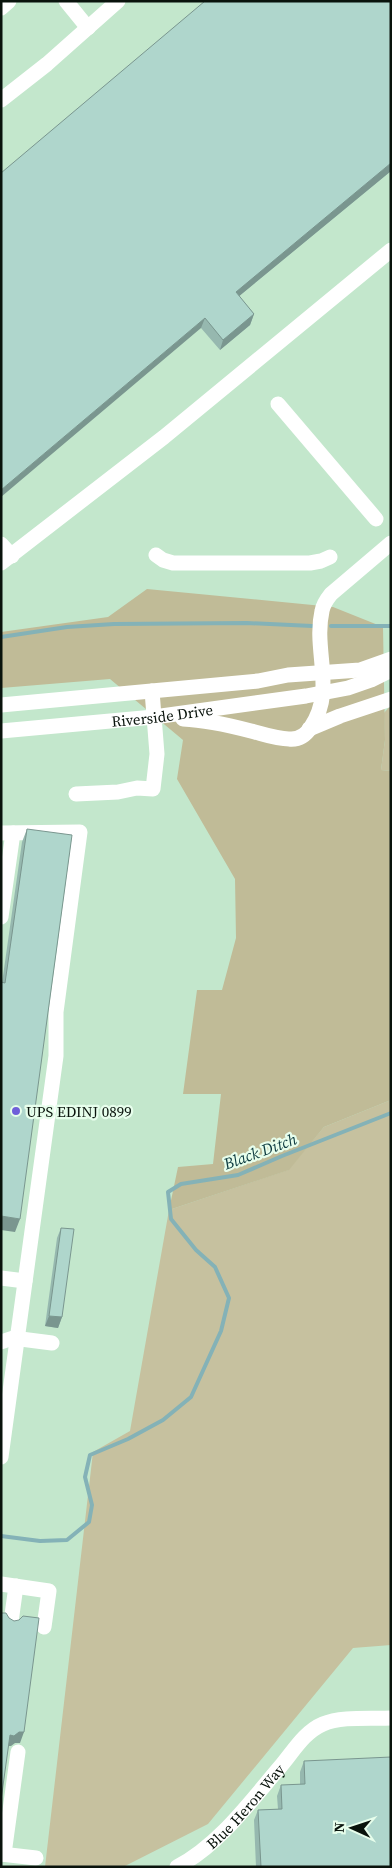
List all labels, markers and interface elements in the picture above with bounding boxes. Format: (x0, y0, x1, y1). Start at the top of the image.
street label: Riverside Drive (111, 698, 215, 731)
place label: UPS EDINJ 0899 (26, 1101, 132, 1122)
marker: UPS EDINJ 0899 (10, 1105, 22, 1117)
water label: Black Ditch (220, 1128, 300, 1175)
street label: Blue Heron Way (201, 1759, 289, 1853)
north arrow (327, 1803, 377, 1853)
text: N (329, 1822, 349, 1833)

